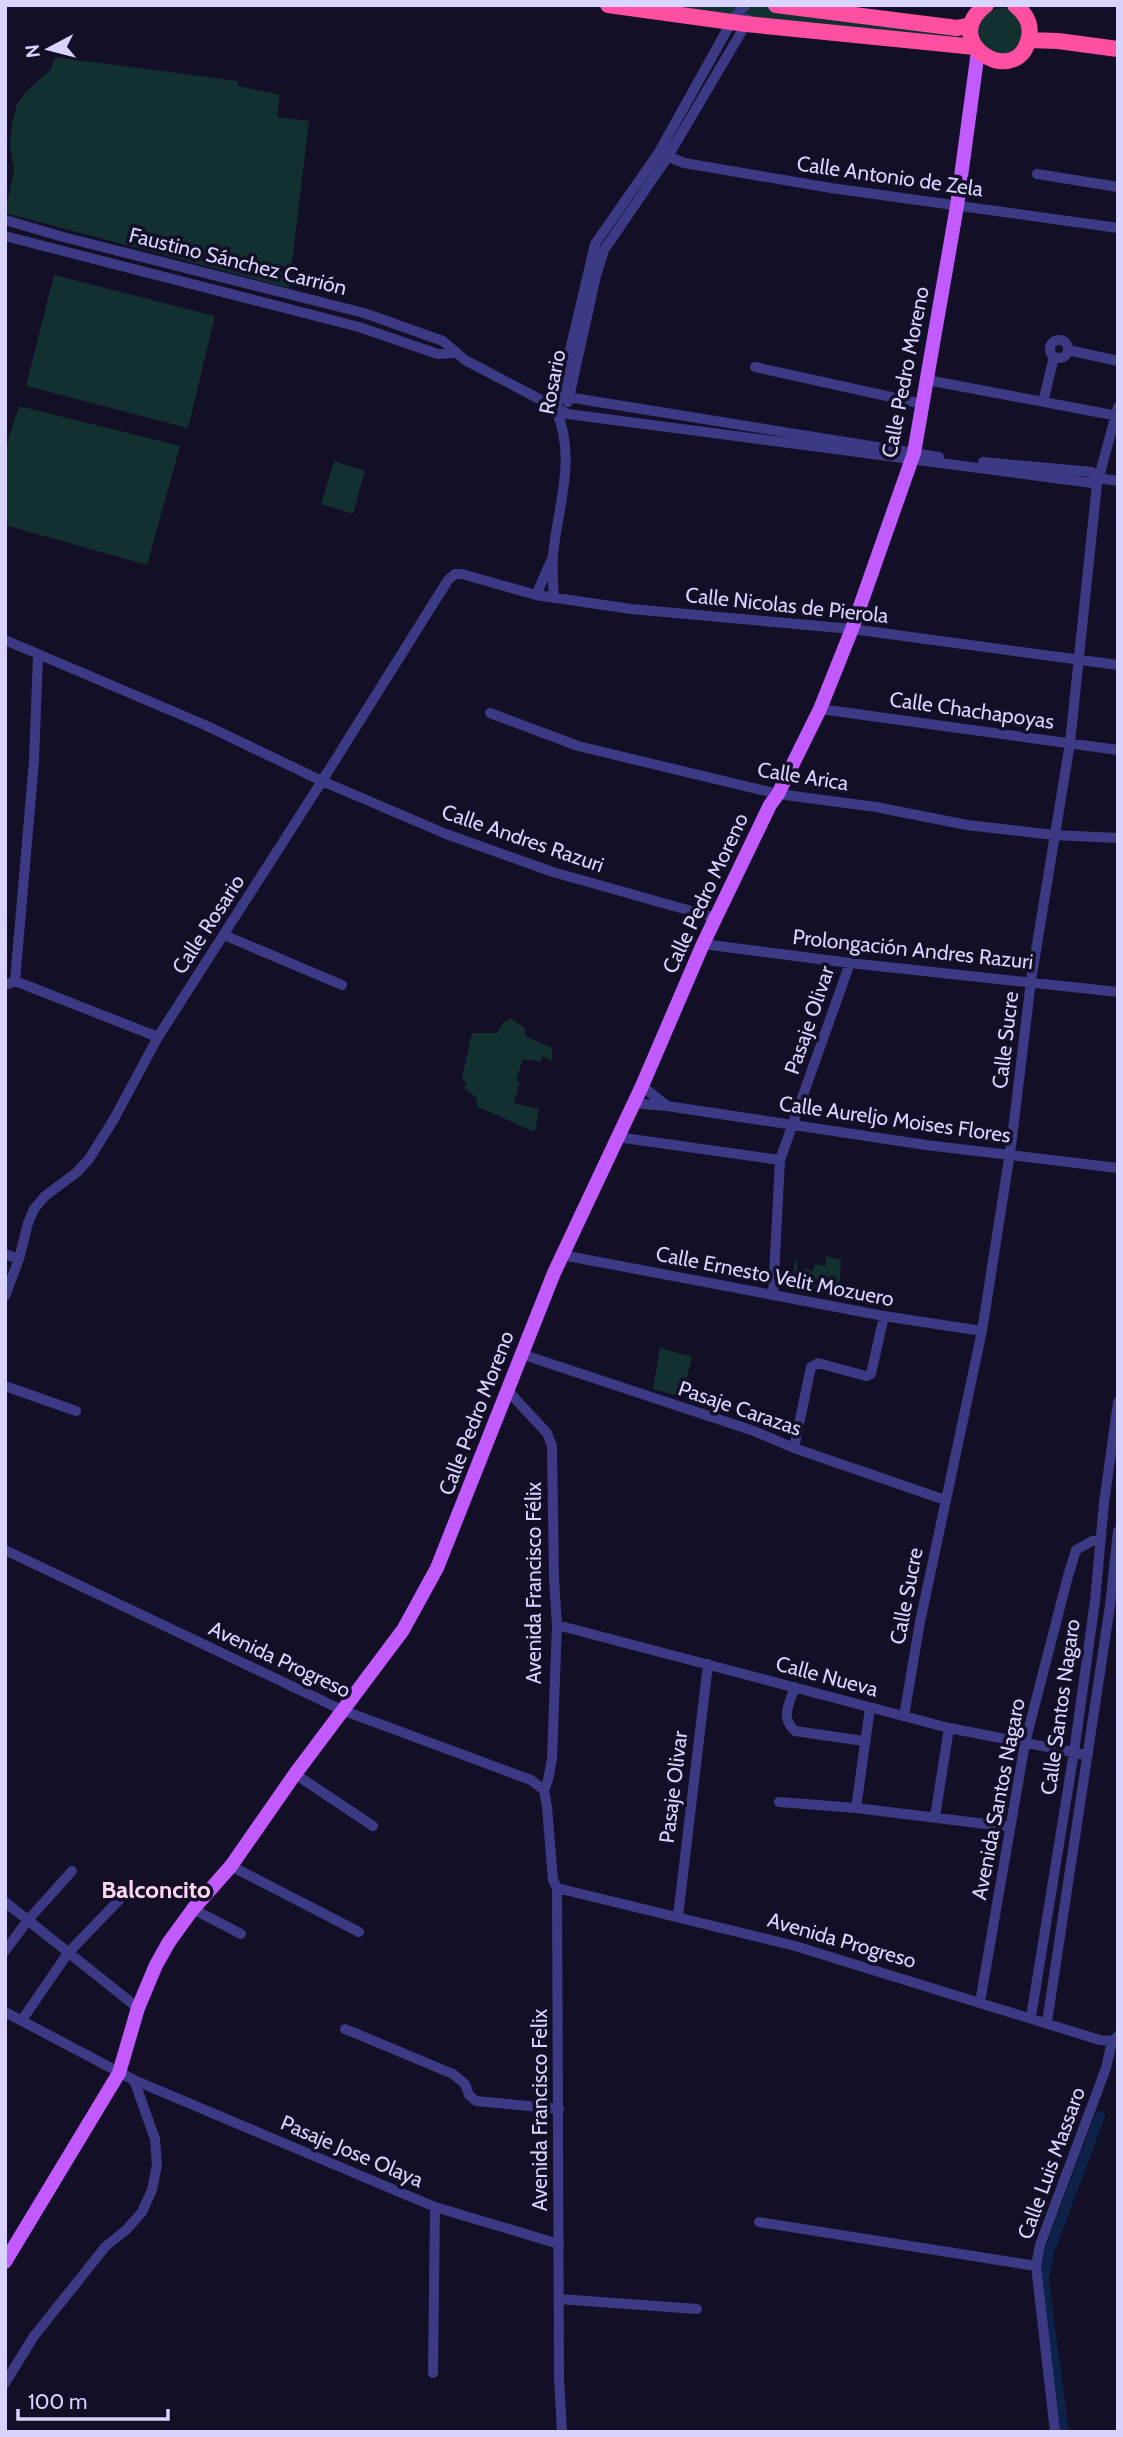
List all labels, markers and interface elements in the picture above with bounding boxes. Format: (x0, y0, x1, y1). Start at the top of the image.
north arrow (14, 14, 84, 84)
text: N (20, 43, 45, 59)
street label: Calle Antonio de Zela (795, 151, 985, 201)
street label: Faustino Sánchez Carrión (127, 222, 349, 300)
street label: Calle Pedro Moreno (876, 284, 934, 460)
street label: Rosario (534, 348, 570, 416)
street label: Calle Nicolas de Pierola (684, 582, 890, 628)
street label: Calle Chachapoyas (888, 686, 1056, 734)
street label: Calle Arica (756, 756, 850, 796)
street label: Calle Andres Razuri (439, 799, 607, 877)
street label: Calle Pedro Moreno (657, 809, 753, 977)
street label: Calle Rosario (167, 870, 249, 978)
street label: Prolongación Andres Razuri (791, 924, 1035, 974)
street label: Pasaje Olivar (779, 962, 840, 1078)
street label: Calle Sucre (987, 990, 1023, 1090)
street label: Calle Aureljo Moises Flores (777, 1090, 1013, 1149)
street label: Calle Ernesto Velit Mozuero (654, 1241, 896, 1311)
street label: Calle Pedro Moreno (433, 1327, 519, 1499)
street label: Pasaje Carazas (675, 1375, 805, 1442)
street label: Avenida Francisco Félix (521, 1482, 546, 1684)
street label: Calle Sucre (884, 1545, 928, 1647)
street label: Avenida Progreso (205, 1615, 355, 1703)
street label: Calle Santos Nagaro (1035, 1617, 1085, 1797)
street label: Calle Nueva (773, 1650, 881, 1702)
street label: Avenida Santos Nagaro (966, 1696, 1030, 1902)
street label: Pasaje Olivar (654, 1729, 693, 1845)
district label: Balconcito (101, 1875, 211, 1904)
street label: Avenida Progreso (765, 1907, 919, 1973)
street label: Avenida Francisco Felix (527, 2009, 552, 2211)
street label: Calle Luis Massaro (1012, 2084, 1090, 2242)
street label: Pasaje Jose Olaya (277, 2110, 427, 2193)
scale bar (18, 2378, 168, 2422)
text: 100 m (28, 2389, 87, 2414)

